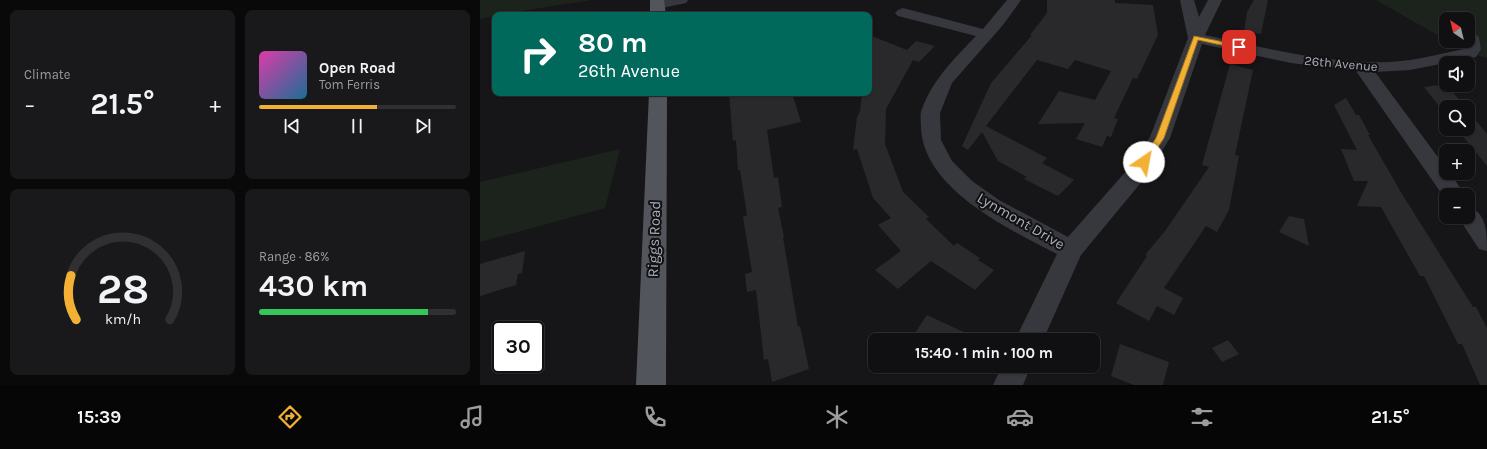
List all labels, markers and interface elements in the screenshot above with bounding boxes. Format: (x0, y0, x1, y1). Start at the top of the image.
north arrow (1439, 12, 1475, 48)
map controls (1439, 12, 1475, 224)
text: 80 m (578, 26, 647, 59)
icon: right (512, 28, 564, 80)
pin (1222, 30, 1256, 64)
icon: arrive (1228, 36, 1250, 58)
street label: 26th Avenue (1304, 53, 1379, 74)
button: sound (1439, 56, 1475, 92)
text: Open Road (319, 59, 396, 77)
text: 26th Avenue (578, 60, 680, 82)
text: Climate (24, 67, 70, 82)
text: Tom Ferris (319, 77, 380, 92)
text: 21.5° (90, 86, 155, 122)
text: − (24, 92, 36, 118)
text: + (209, 92, 221, 118)
button: search (1439, 100, 1475, 136)
icon: previous (281, 115, 303, 137)
icon: pause (346, 115, 368, 137)
icon: next (412, 115, 434, 137)
position arrow (1123, 141, 1165, 183)
button: + (1439, 144, 1475, 180)
button: − (1439, 188, 1475, 224)
street label: Lynmont Drive (974, 189, 1068, 253)
street label: Riggs Road (644, 200, 664, 278)
text: Range · 86% (259, 249, 329, 264)
text: 28 (96, 265, 149, 313)
text: 430 km (259, 268, 368, 304)
text: km/h (104, 310, 141, 327)
speed limit sign: 30 (492, 321, 544, 373)
text: 15:40 · 1 min · 100 m (915, 344, 1053, 362)
icon: directions (276, 403, 304, 431)
icon: music (458, 403, 486, 431)
icon: phone (641, 403, 669, 431)
icon: climate (823, 403, 851, 431)
icon: car (1006, 403, 1034, 431)
icon: filters (1188, 403, 1216, 431)
text: 15:39 (77, 406, 121, 428)
text: 21.5° (1371, 406, 1410, 428)

